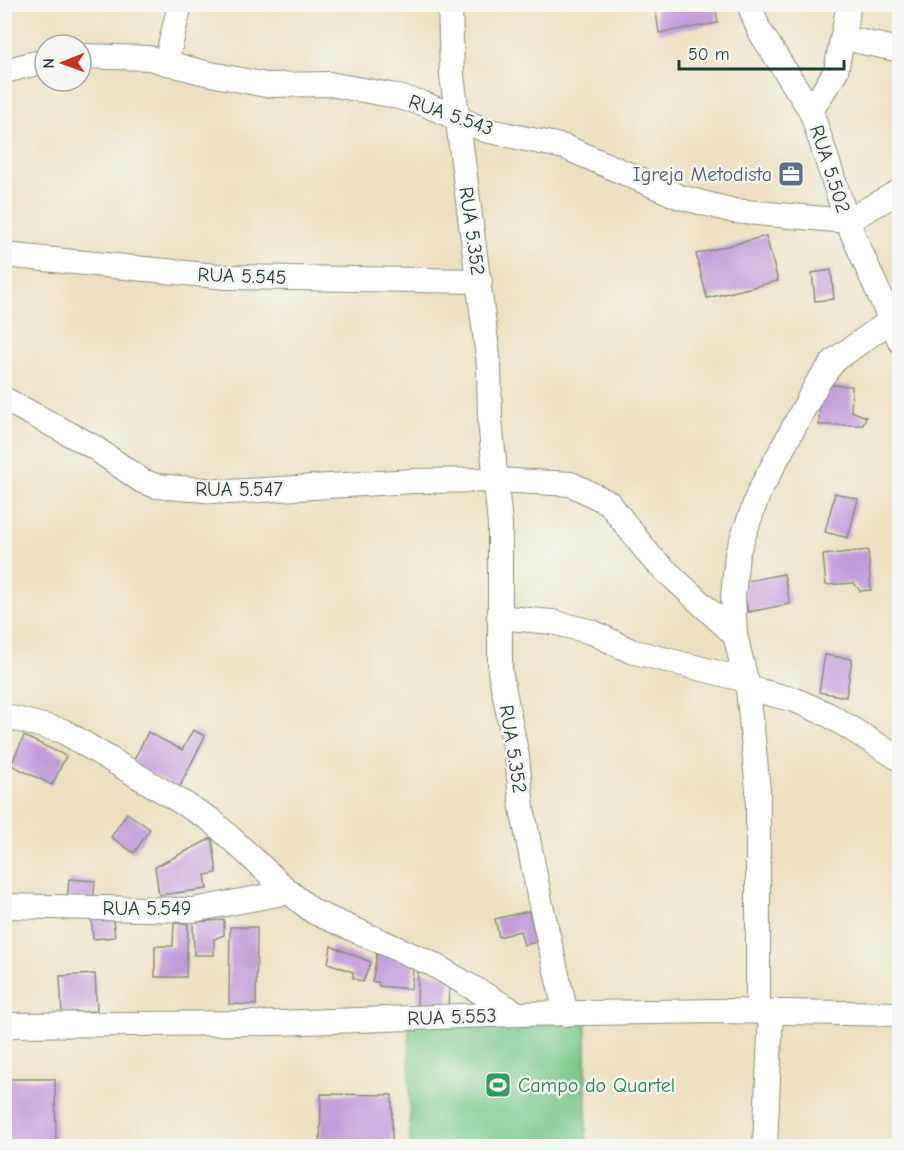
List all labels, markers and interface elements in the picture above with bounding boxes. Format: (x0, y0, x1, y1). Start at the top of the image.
north arrow (33, 33, 93, 93)
scale bar (679, 33, 844, 71)
text: 50 m (688, 44, 730, 65)
text: N (40, 58, 58, 69)
street label: RUA 5.543 (406, 90, 496, 140)
street label: RUA 5.502 (805, 122, 855, 216)
office icon: Igreja Metodista (776, 159, 806, 189)
place label: Igreja Metodista (633, 163, 772, 186)
street label: RUA 5.352 (454, 185, 490, 277)
street label: RUA 5.545 (197, 263, 287, 289)
street label: RUA 5.547 (195, 478, 283, 501)
street label: RUA 5.352 (495, 703, 531, 795)
street label: RUA 5.549 (103, 897, 191, 920)
street label: RUA 5.553 (407, 1004, 497, 1030)
sports icon: Campo do Quartel (483, 1070, 513, 1100)
place label: Campo do Quartel (518, 1074, 675, 1097)

